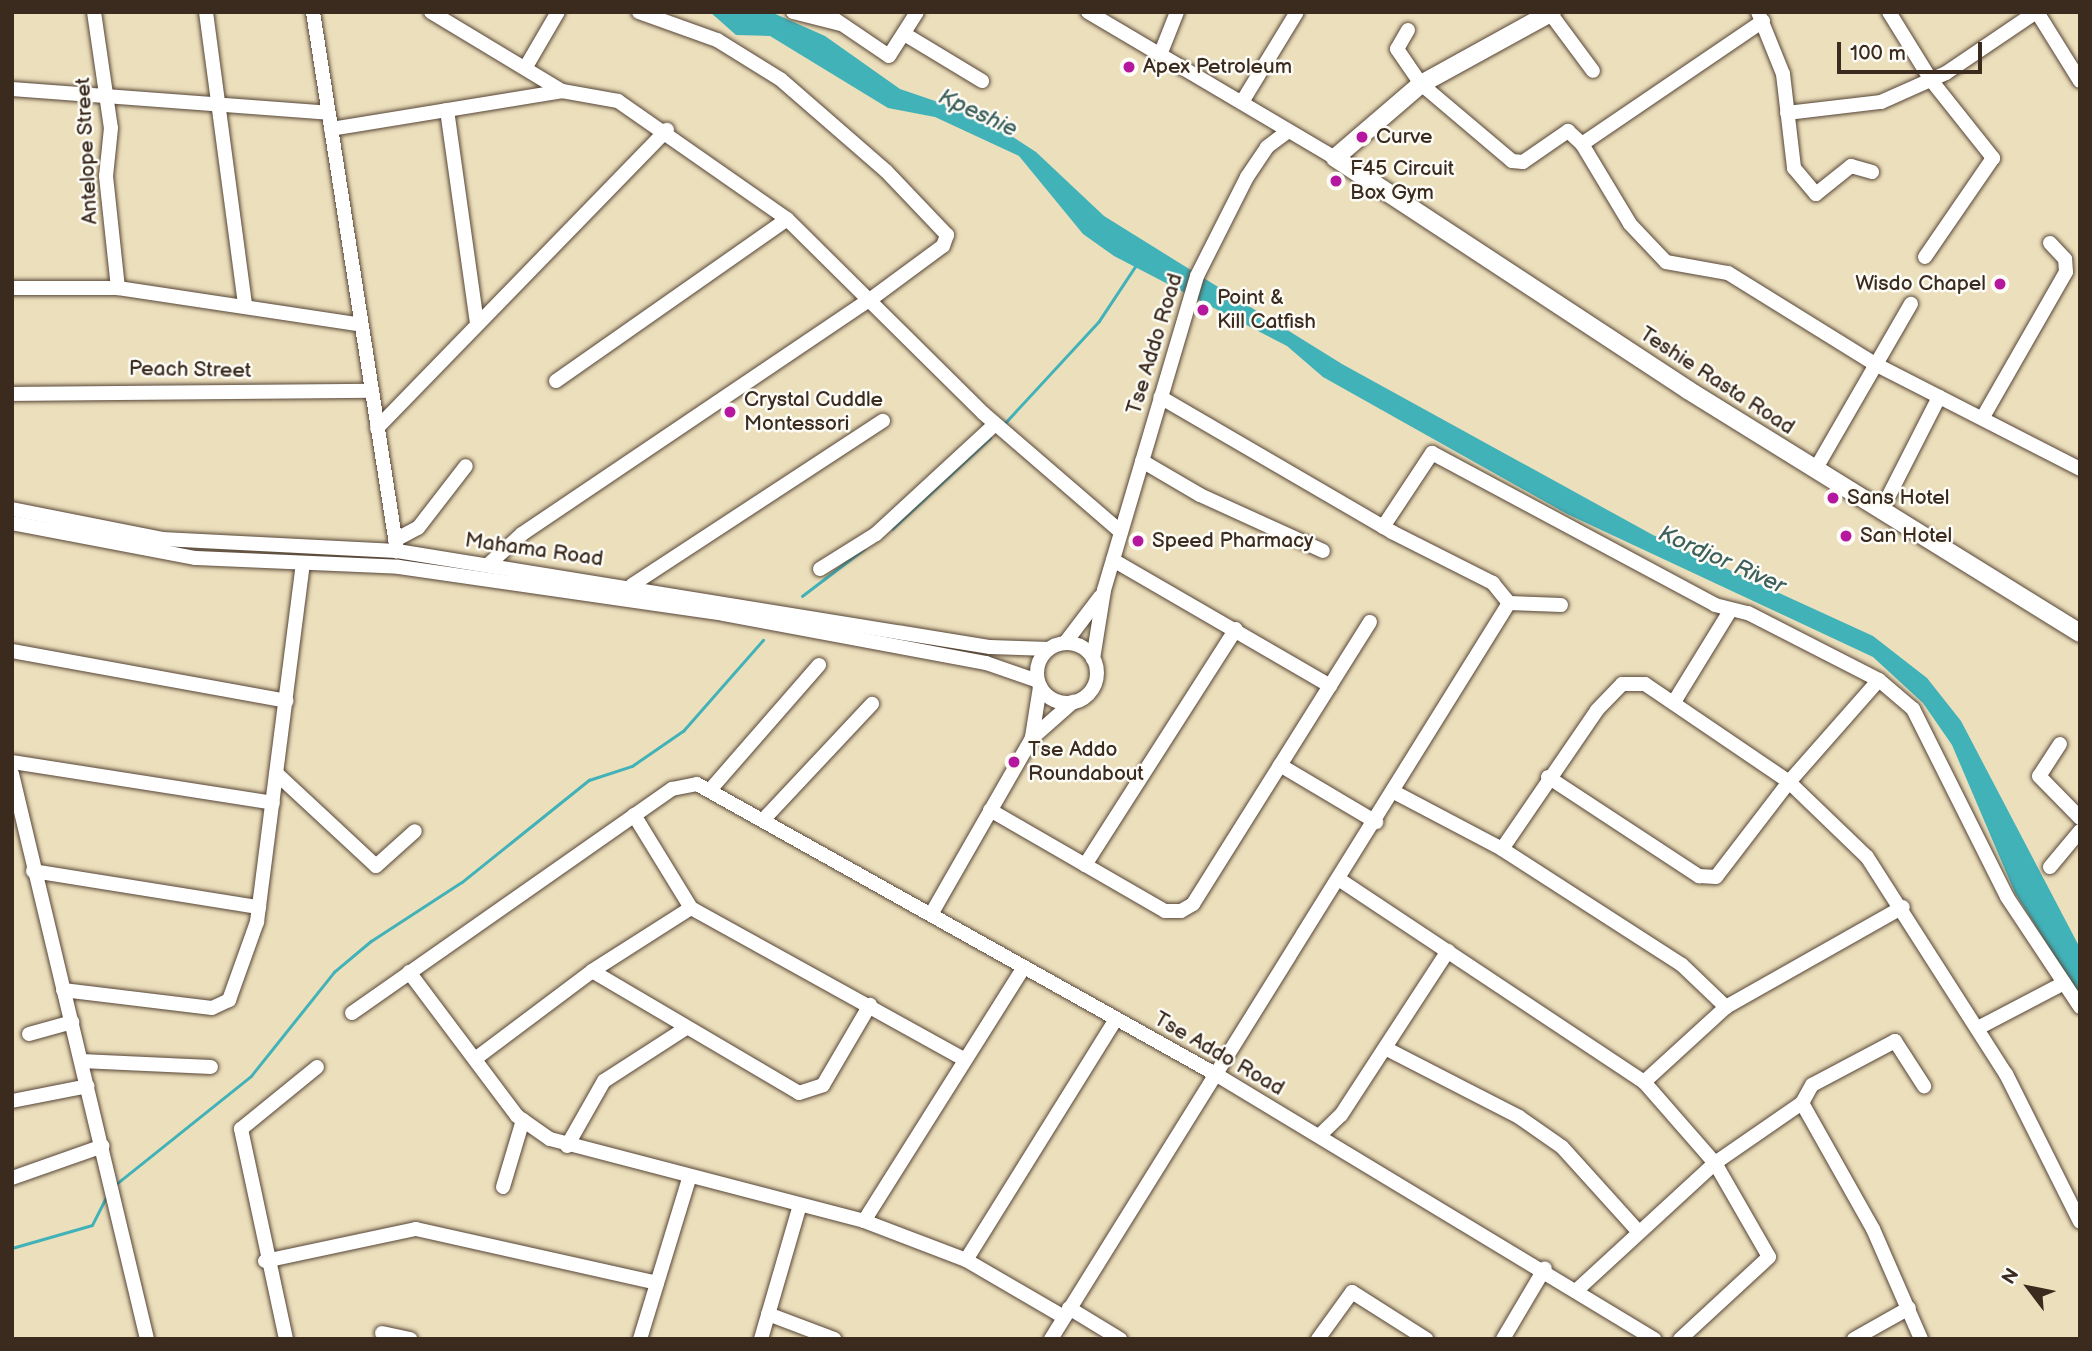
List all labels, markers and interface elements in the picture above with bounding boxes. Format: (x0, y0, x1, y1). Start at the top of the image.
scale bar (1840, 28, 1985, 72)
text: 100 m (1850, 41, 1906, 66)
place label: Apex Petroleum (1143, 54, 1292, 80)
marker: Apex Petroleum (1121, 59, 1137, 75)
street label: Antelope Street (71, 77, 103, 225)
water label: Kpeshie (934, 83, 1022, 143)
place label: Curve (1376, 124, 1433, 150)
marker: Curve (1354, 129, 1370, 145)
place label: F45 Circuit Box Gym (1350, 156, 1454, 206)
marker: F45 Circuit Box Gym (1328, 173, 1344, 189)
street label: Tse Addo Road (1122, 271, 1188, 417)
place label: Wisdo Chapel (1855, 271, 1986, 297)
marker: Wisdo Chapel (1992, 276, 2008, 292)
place label: Point & Kill Catfish (1217, 285, 1316, 335)
marker: Point & Kill Catfish (1195, 302, 1211, 318)
street label: Teshie Rasta Road (1635, 322, 1799, 440)
street label: Peach Street (128, 356, 252, 384)
place label: Crystal Cuddle Montessori (744, 387, 883, 437)
marker: Crystal Cuddle Montessori (722, 404, 738, 420)
place label: Sans Hotel (1847, 485, 1949, 511)
marker: Sans Hotel (1825, 490, 1841, 506)
water label: Kordjor River (1654, 520, 1790, 600)
place label: San Hotel (1860, 523, 1952, 549)
street label: Mahama Road (463, 528, 605, 572)
place label: Speed Pharmacy (1152, 528, 1314, 554)
marker: San Hotel (1838, 528, 1854, 544)
marker: Speed Pharmacy (1130, 533, 1146, 549)
place label: Tse Addo Roundabout (1028, 737, 1144, 787)
marker: Tse Addo Roundabout (1006, 754, 1022, 770)
street label: Tse Addo Road (1149, 1007, 1289, 1101)
north arrow (1994, 1253, 2064, 1323)
text: N (1997, 1264, 2024, 1289)

